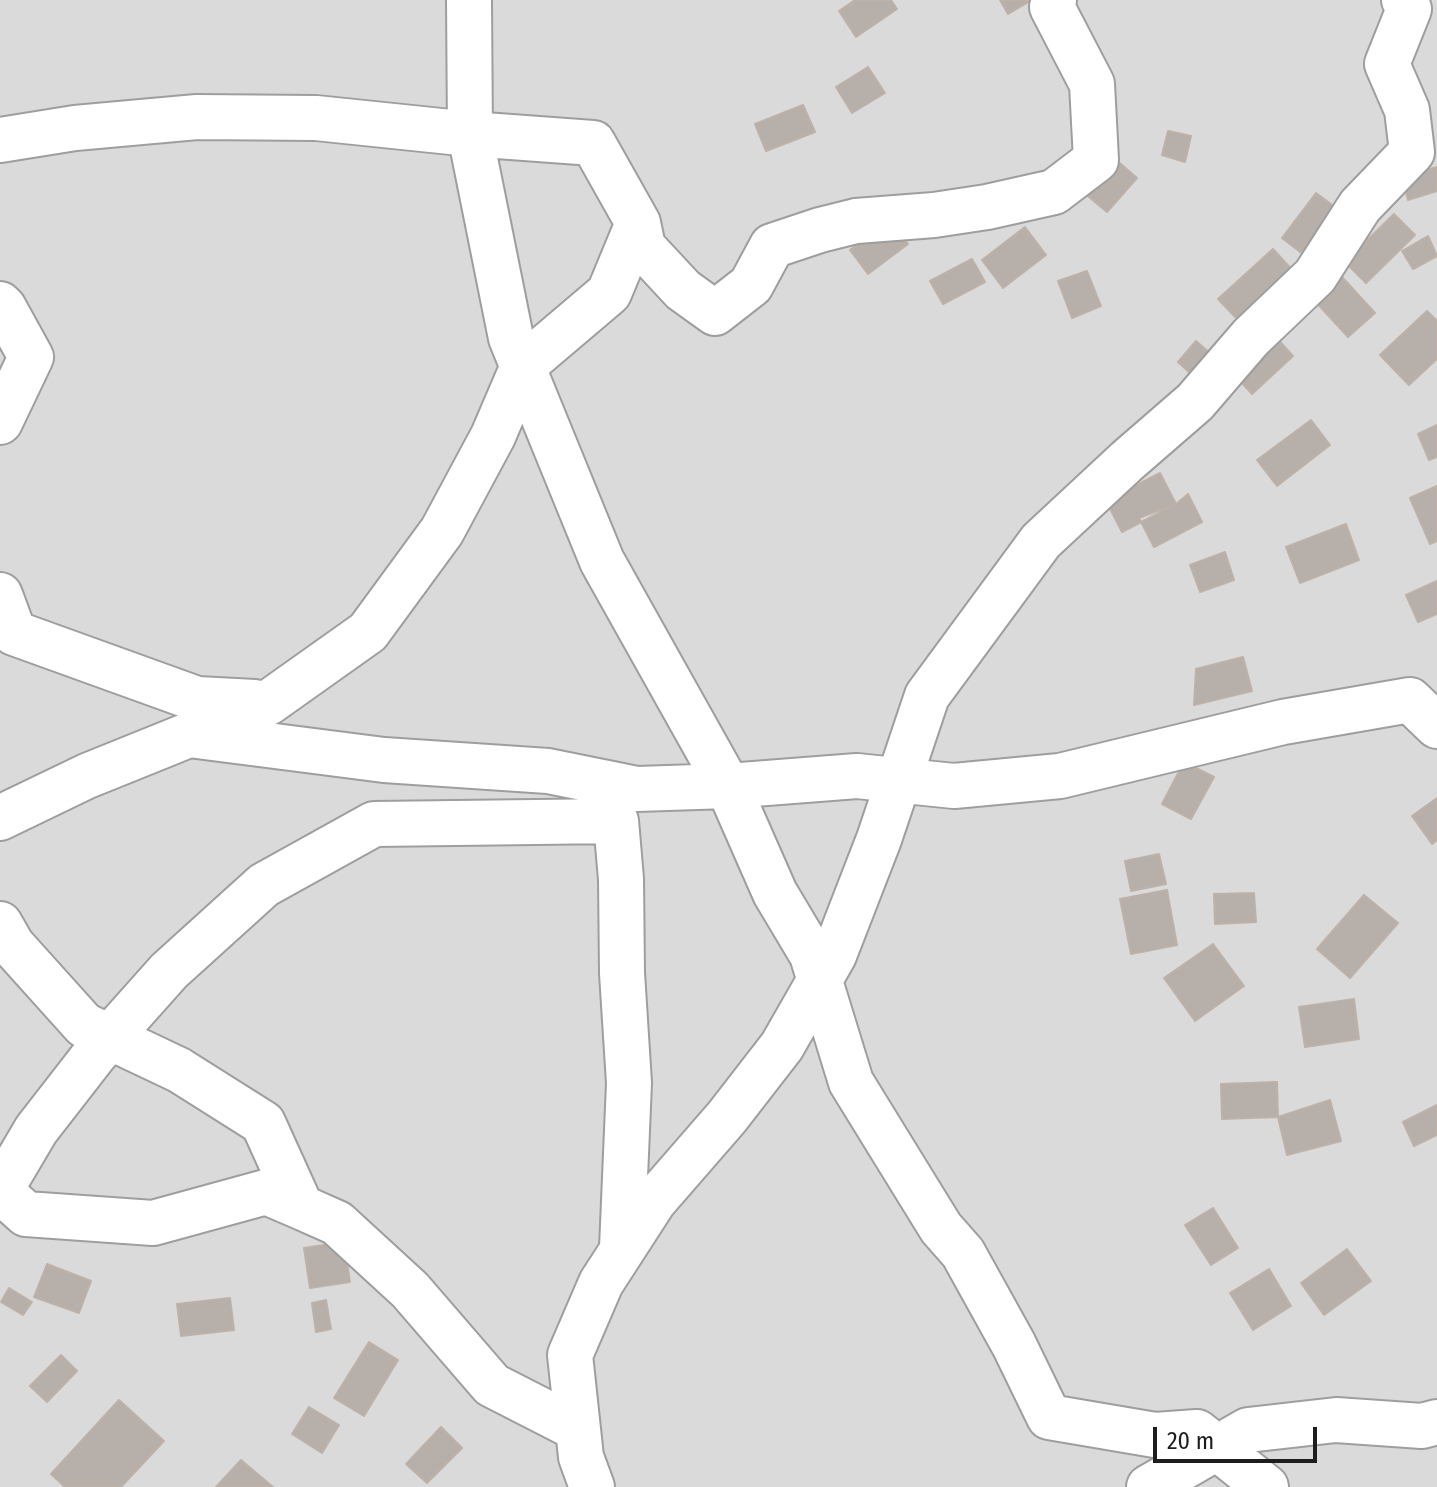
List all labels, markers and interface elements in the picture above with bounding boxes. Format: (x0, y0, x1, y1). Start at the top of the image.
scale bar (1157, 1411, 1321, 1461)
text: 20 m (1167, 1427, 1214, 1455)

